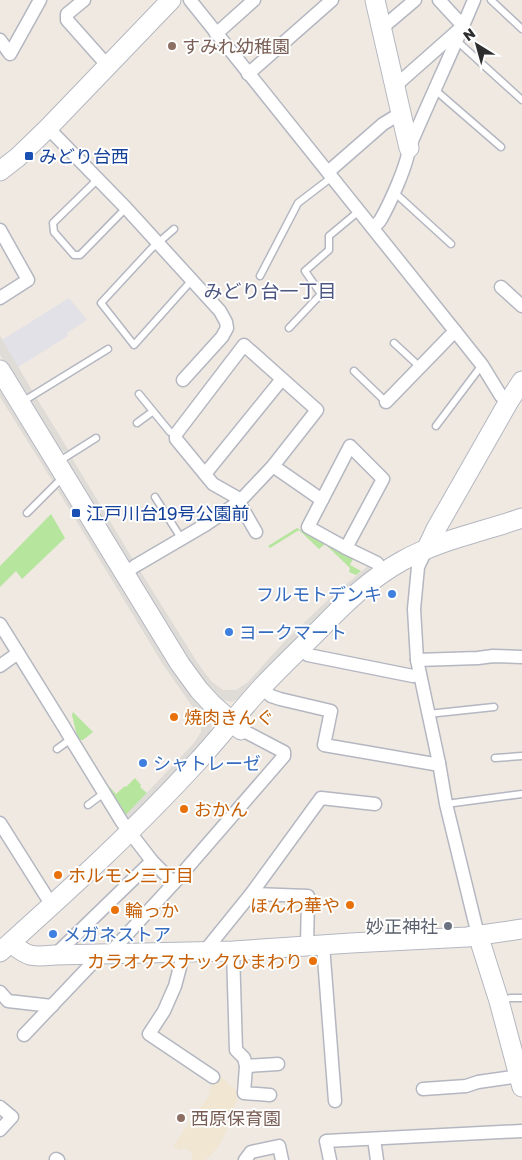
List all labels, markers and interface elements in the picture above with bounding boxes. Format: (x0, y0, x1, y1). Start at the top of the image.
north arrow (452, 20, 502, 70)
text: N (460, 24, 478, 44)
place label: すみれ幼稚園 (182, 35, 290, 57)
marker: すみれ幼稚園 (166, 40, 178, 52)
place label: みどり台西 (39, 145, 129, 167)
marker: みどり台西 (23, 150, 35, 162)
district label: みどり台一丁目 (203, 279, 337, 302)
place label: 江戸川台19号公園前 (86, 502, 250, 524)
marker: 江戸川台19号公園前 (70, 507, 82, 519)
place label: フルモトデンキ (256, 583, 382, 605)
marker: フルモトデンキ (386, 588, 398, 600)
place label: ヨークマート (239, 621, 347, 643)
marker: ヨークマート (223, 626, 235, 638)
place label: 焼肉きんぐ (184, 706, 274, 728)
marker: 焼肉きんぐ (168, 711, 180, 723)
place label: シャトレーゼ (153, 752, 261, 774)
marker: シャトレーゼ (137, 757, 149, 769)
place label: おかん (194, 798, 248, 820)
marker: おかん (178, 803, 190, 815)
place label: ホルモン三丁目 (68, 864, 194, 886)
marker: ホルモン三丁目 (52, 869, 64, 881)
place label: ほんわ華や (250, 894, 340, 916)
place label: 輪っか (125, 899, 179, 921)
marker: ほんわ華や (344, 899, 356, 911)
marker: 輪っか (109, 904, 121, 916)
place label: 妙正神社 (366, 915, 438, 937)
marker: 妙正神社 (442, 920, 454, 932)
place label: メガネストア (63, 923, 171, 945)
marker: メガネストア (47, 928, 59, 940)
place label: カラオケスナックひまわり (87, 950, 303, 972)
marker: カラオケスナックひまわり (307, 955, 319, 967)
place label: 西原保育園 (191, 1107, 281, 1129)
marker: 西原保育園 (175, 1112, 187, 1124)

